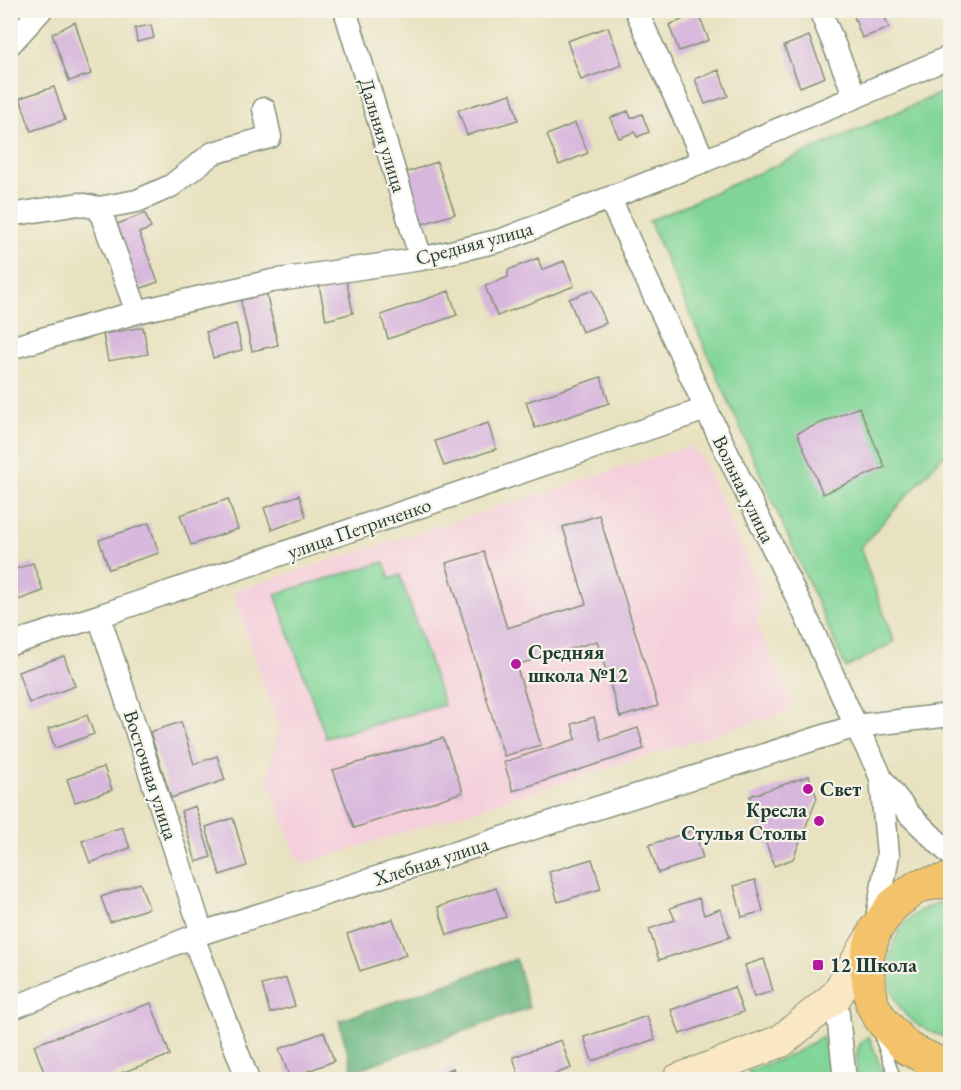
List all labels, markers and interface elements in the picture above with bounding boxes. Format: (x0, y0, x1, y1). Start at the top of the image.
street label: Дальняя улица (353, 75, 413, 195)
street label: Средняя улица (412, 215, 536, 271)
street label: Вольная улица (707, 431, 781, 547)
street label: улица Петриченко (284, 491, 434, 565)
place label: Средняя школа №12 (528, 639, 629, 688)
marker: Средняя школа №12 (509, 657, 523, 671)
street label: Восточная улица (118, 707, 184, 843)
place label: Свет (820, 776, 861, 802)
marker: Свет (801, 782, 815, 796)
place label: Кресла Стулья Столы (681, 797, 807, 846)
marker: Кресла Стулья Столы (812, 814, 826, 828)
street label: Хлебная улица (369, 830, 492, 892)
place label: 12 Школа (830, 952, 917, 978)
marker: 12 Школа (811, 958, 825, 972)

